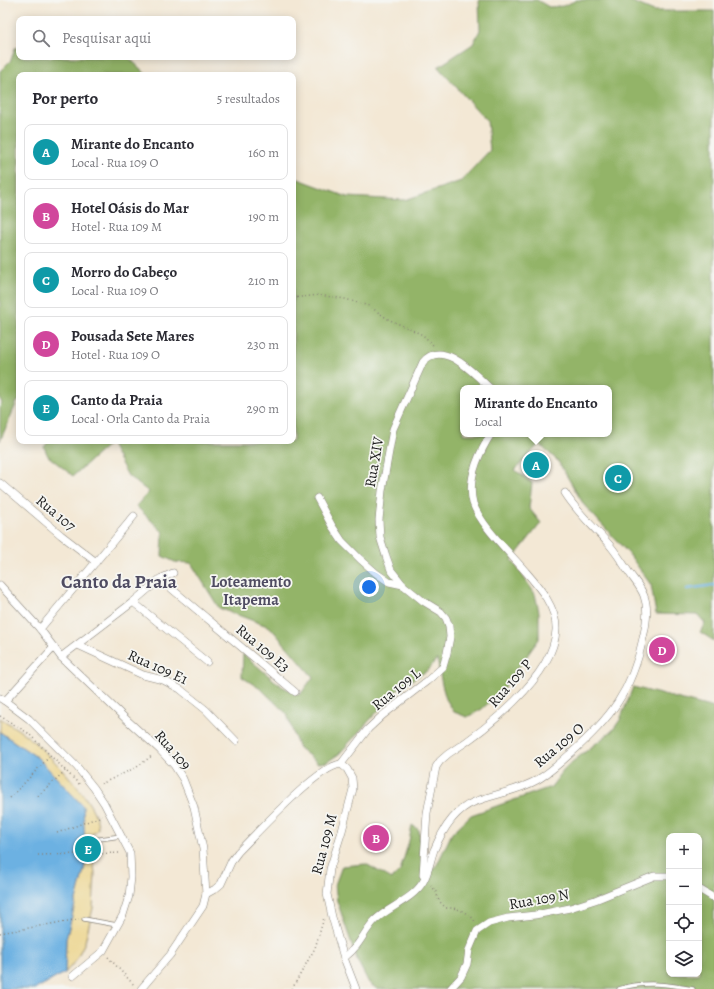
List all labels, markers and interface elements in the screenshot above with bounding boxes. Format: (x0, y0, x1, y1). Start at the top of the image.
search box (16, 16, 296, 60)
icon: search (30, 27, 52, 49)
text: Pesquisar aqui (62, 28, 151, 48)
text: Por perto (32, 87, 98, 110)
text: 5 resultados (217, 90, 280, 107)
text: Mirante do Encanto (71, 134, 194, 154)
text: A (42, 144, 50, 161)
text: 160 m (248, 144, 279, 161)
text: Local · Rua 109 O (71, 154, 158, 171)
text: Hotel Oásis do Mar (71, 198, 189, 218)
text: B (42, 208, 50, 225)
text: 190 m (248, 208, 279, 225)
text: Hotel · Rua 109 M (71, 218, 162, 235)
text: Morro do Cabeço (71, 262, 177, 282)
text: C (42, 272, 50, 289)
text: 210 m (248, 272, 279, 289)
text: Local · Rua 109 O (71, 282, 158, 299)
text: Pousada Sete Mares (71, 326, 194, 346)
text: D (41, 336, 51, 353)
text: 230 m (247, 336, 279, 353)
text: Hotel · Rua 109 O (71, 346, 160, 363)
popup (460, 385, 612, 437)
text: Canto da Praia (71, 390, 163, 410)
text: Mirante do Encanto (474, 393, 598, 413)
text: E (42, 400, 50, 417)
text: 290 m (247, 400, 279, 417)
text: Local · Orla Canto da Praia (71, 410, 210, 427)
text: Local (474, 413, 502, 430)
street label: Rua XIV (360, 434, 388, 489)
pin: A (523, 450, 549, 480)
pin: C (605, 463, 631, 493)
street label: Rua 107 (32, 490, 81, 536)
district label: Canto da Praia (61, 569, 178, 595)
district label: Loteamento Itapema (211, 571, 291, 611)
your location (359, 577, 379, 597)
street label: Rua 109 E3 (232, 620, 294, 676)
pin: D (649, 635, 675, 665)
street label: Rua 109 E1 (125, 645, 191, 689)
street label: Rua 109 P (483, 655, 537, 711)
street label: Rua 109 L (367, 663, 425, 715)
street label: Rua 109 O (530, 718, 588, 772)
street label: Rua 109 (150, 726, 196, 774)
street label: Rua 109 M (306, 811, 342, 877)
pin: B (363, 823, 389, 853)
map controls (666, 833, 702, 977)
button: + (666, 833, 702, 869)
pin: E (75, 834, 101, 864)
button: − (666, 869, 702, 905)
street label: Rua 109 N (507, 884, 571, 914)
button: locate (666, 905, 702, 941)
button: layers (666, 941, 702, 977)

